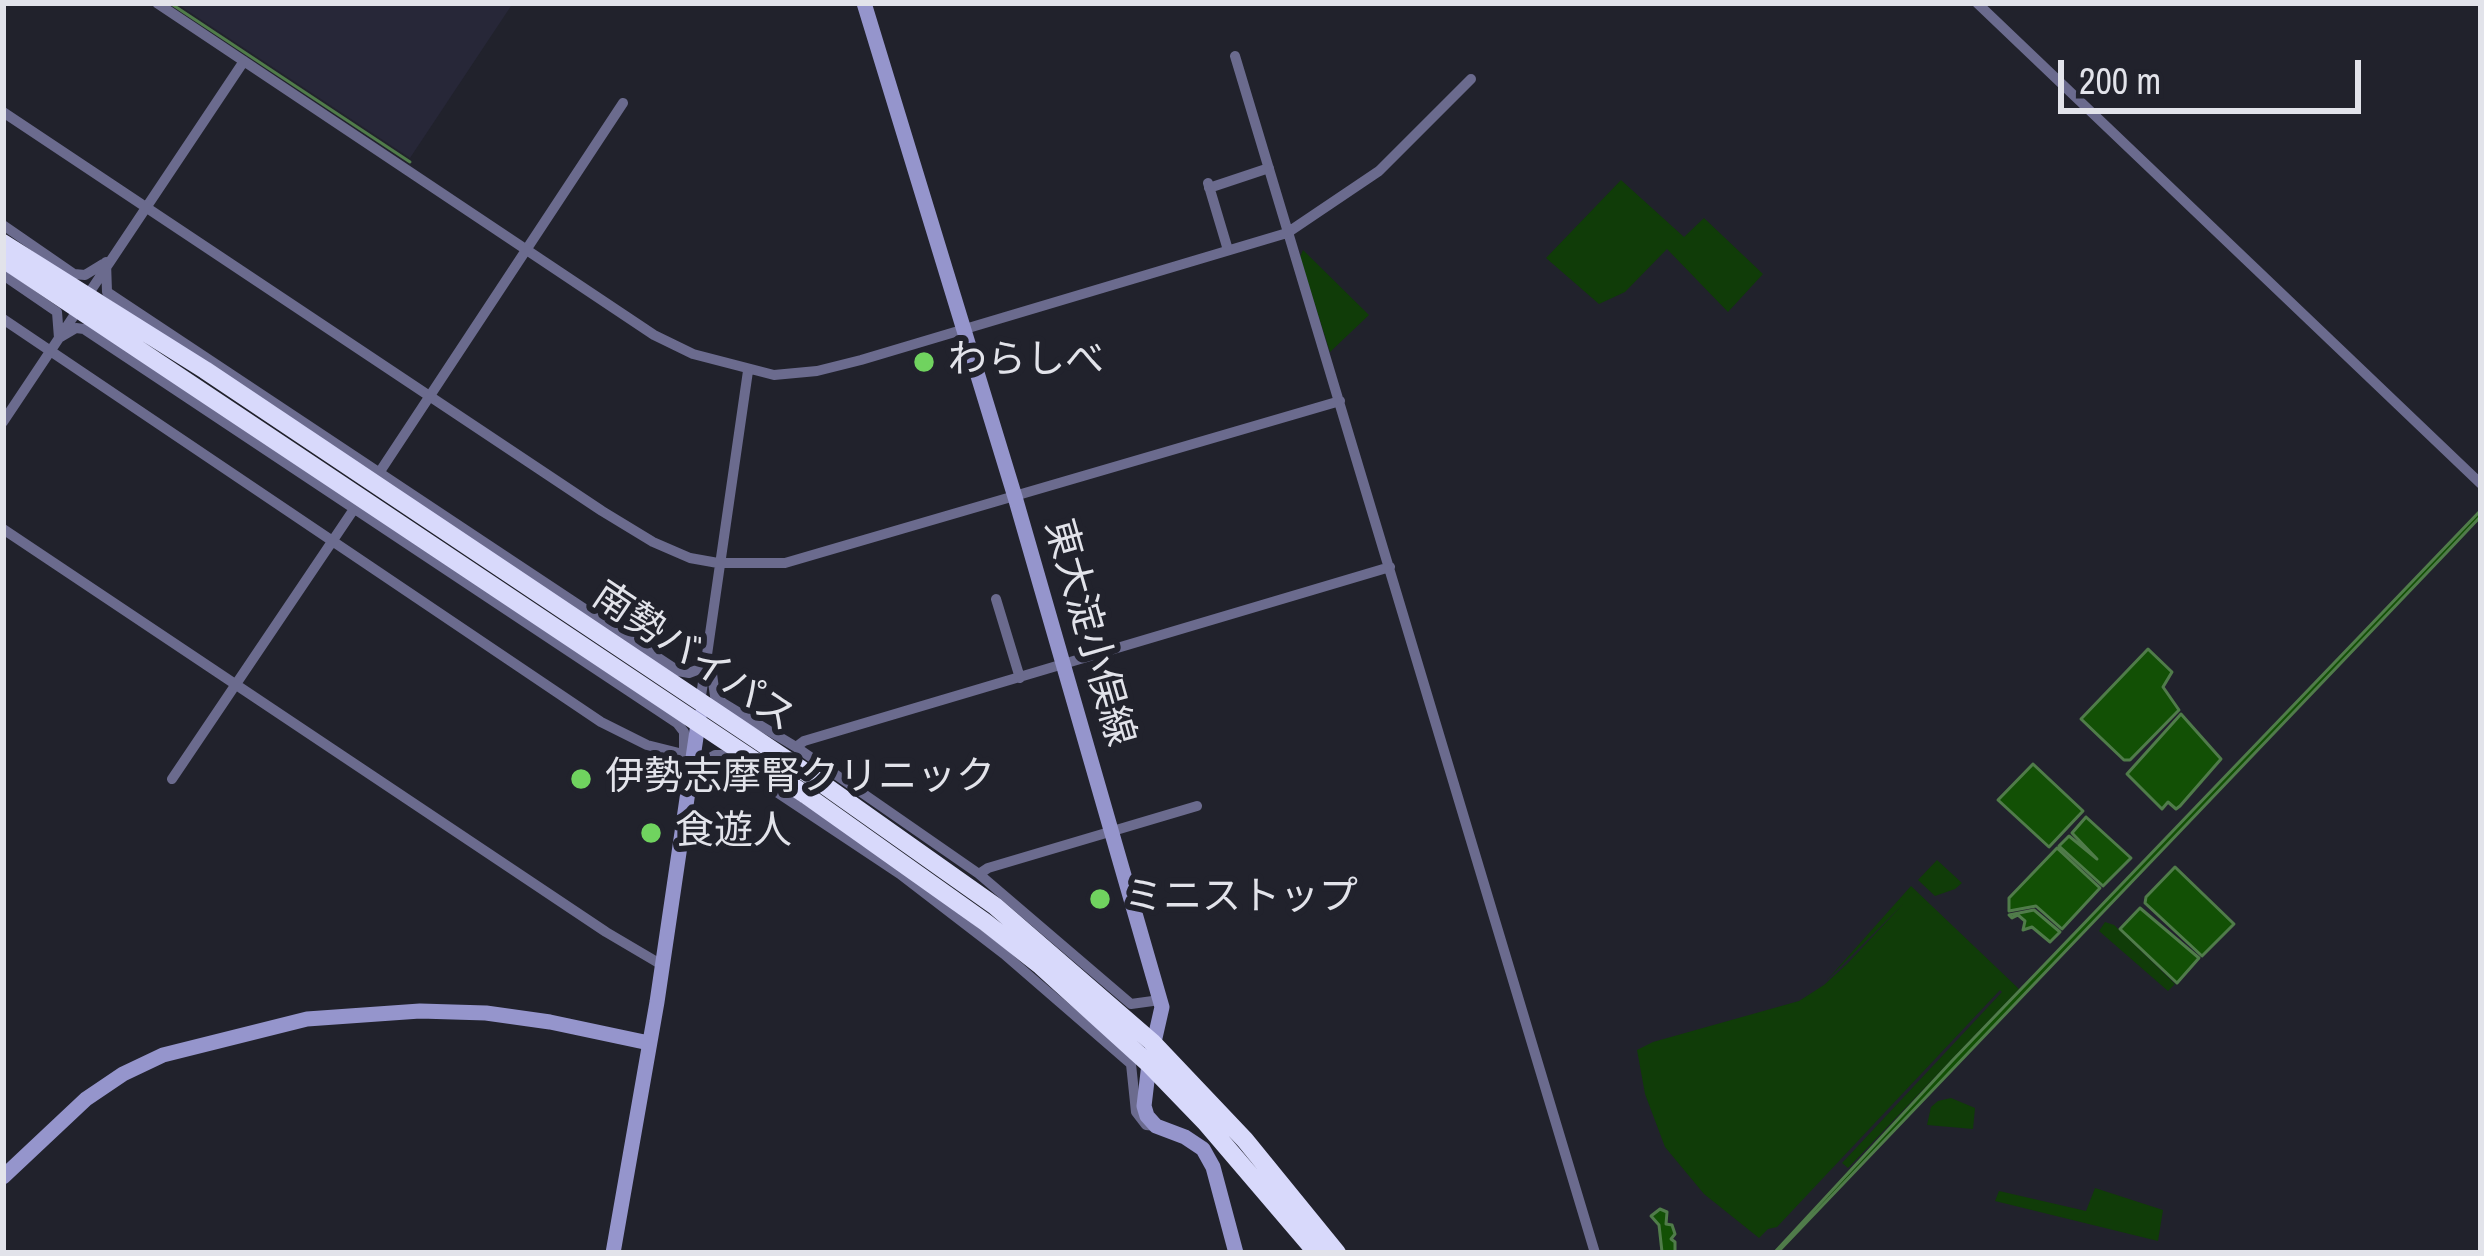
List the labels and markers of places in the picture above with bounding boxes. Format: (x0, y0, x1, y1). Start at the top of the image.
place label: わらしべ (948, 339, 1104, 385)
marker: わらしべ (911, 349, 937, 375)
place label: 伊勢志摩腎クリニック (605, 756, 995, 802)
marker: 伊勢志摩腎クリニック (568, 766, 594, 792)
place label: 食遊人 (675, 810, 792, 856)
marker: 食遊人 (638, 820, 664, 846)
place label: ミニストップ (1124, 876, 1358, 922)
marker: ミニストップ (1087, 886, 1113, 912)

